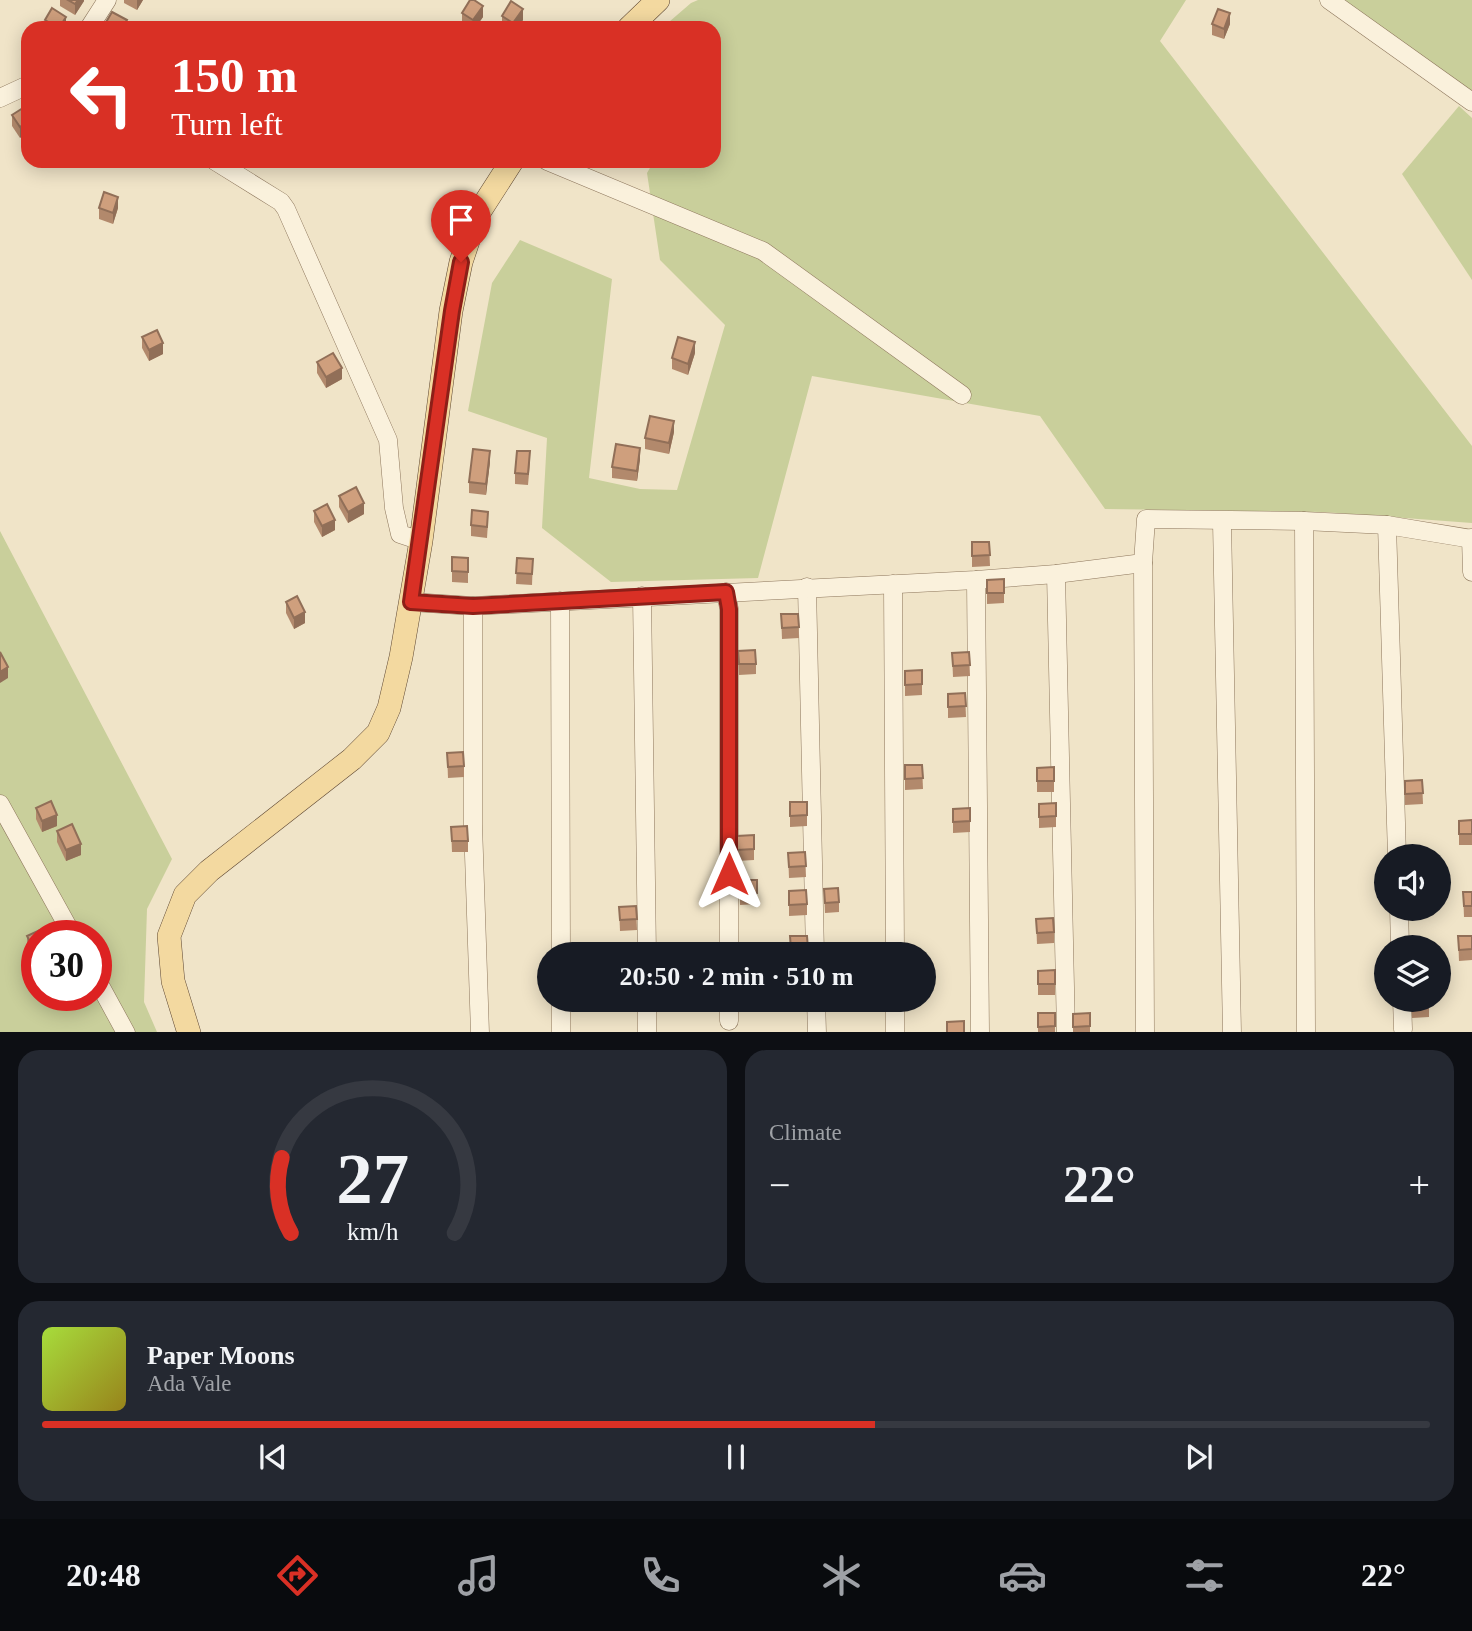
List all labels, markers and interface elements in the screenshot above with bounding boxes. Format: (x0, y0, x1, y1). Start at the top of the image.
text: 150 m (171, 48, 298, 103)
icon: left (56, 49, 147, 140)
text: Turn left (171, 106, 283, 142)
pin (431, 190, 491, 262)
icon: arrive (442, 201, 480, 239)
position arrow (692, 837, 766, 911)
map controls (1374, 844, 1451, 1012)
button: sound (1374, 844, 1451, 921)
speed limit sign: 30 (21, 920, 112, 1011)
button: layers (1374, 935, 1451, 1012)
text: 20:50 · 2 min · 510 m (620, 962, 854, 991)
text: Climate (769, 1120, 842, 1145)
text: 27 (336, 1138, 409, 1219)
text: 22° (1063, 1156, 1136, 1213)
text: − (769, 1164, 790, 1206)
text: + (1409, 1164, 1430, 1206)
text: km/h (347, 1217, 399, 1244)
text: Paper Moons (147, 1341, 295, 1370)
text: Ada Vale (147, 1371, 232, 1396)
icon: previous (254, 1438, 292, 1476)
icon: pause (717, 1438, 755, 1476)
icon: next (1180, 1438, 1218, 1476)
icon: directions (273, 1551, 322, 1600)
icon: music (454, 1551, 503, 1600)
icon: phone (636, 1551, 685, 1600)
icon: climate (817, 1551, 866, 1600)
icon: car (998, 1551, 1047, 1600)
icon: filters (1180, 1551, 1229, 1600)
text: 20:48 (66, 1557, 141, 1593)
text: 22° (1361, 1557, 1406, 1593)

